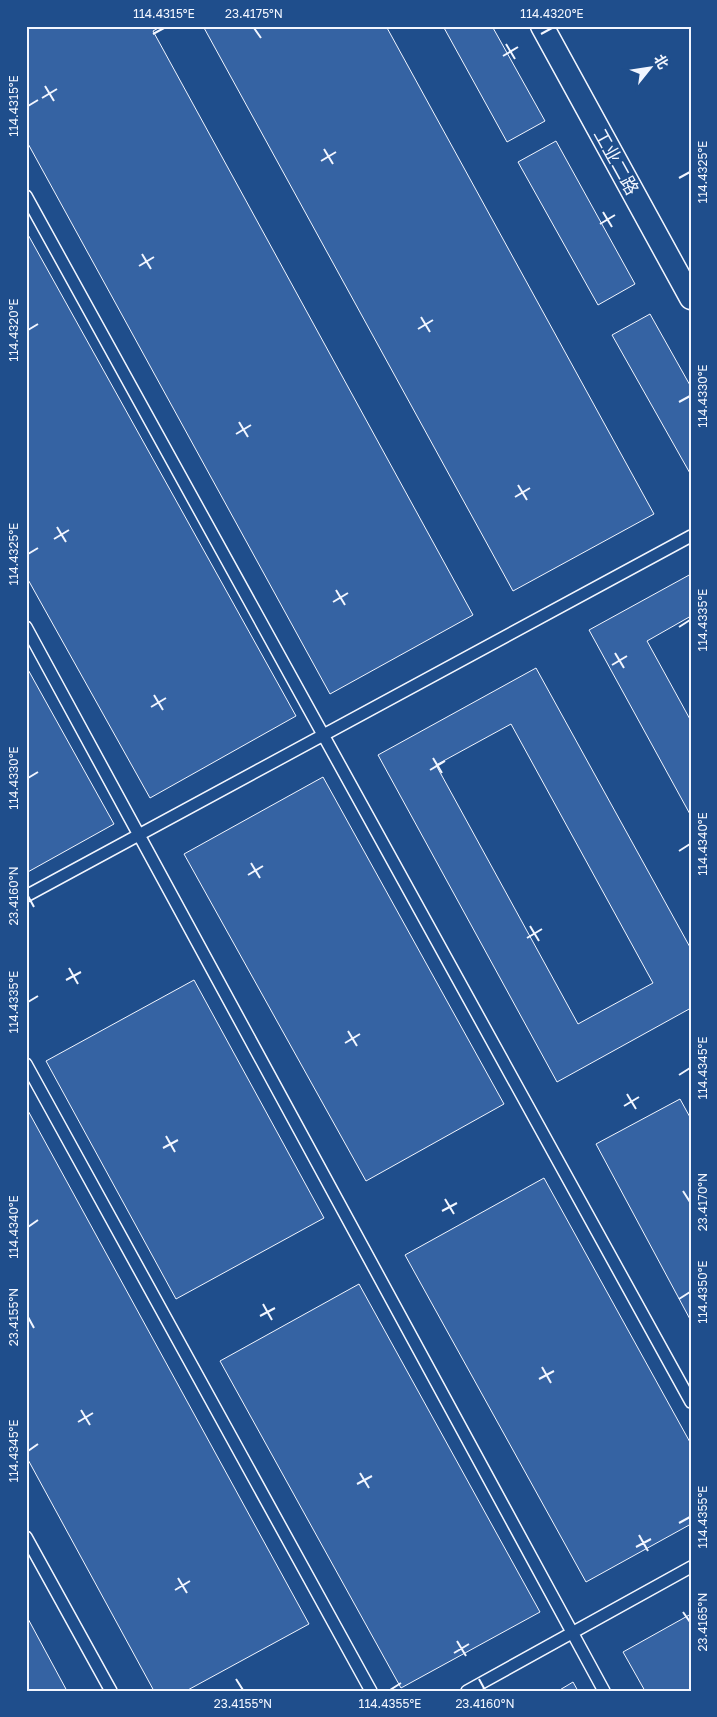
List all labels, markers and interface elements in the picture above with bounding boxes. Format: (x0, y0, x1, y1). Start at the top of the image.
text: 114.4315°E (133, 6, 195, 21)
text: 23.4175°N (225, 6, 283, 21)
text: 114.4320°E (520, 6, 584, 21)
north arrow (624, 42, 674, 92)
text: 北 (651, 51, 673, 72)
text: 114.4315°E (6, 75, 21, 137)
street label: 工业二路 (590, 125, 644, 198)
text: 114.4325°E (695, 141, 710, 203)
text: 114.4320°E (6, 298, 21, 362)
text: 114.4330°E (695, 364, 710, 428)
text: 114.4325°E (6, 523, 21, 585)
text: 114.4335°E (695, 589, 710, 651)
text: 114.4330°E (6, 746, 21, 810)
text: 114.4340°E (695, 812, 710, 876)
text: 23.4160°N (6, 866, 21, 926)
text: 114.4335°E (6, 971, 21, 1033)
text: 114.4345°E (695, 1036, 710, 1100)
text: 23.4170°N (695, 1173, 710, 1231)
text: 114.4340°E (6, 1195, 21, 1259)
text: 114.4350°E (695, 1260, 710, 1324)
text: 23.4155°N (6, 1288, 21, 1346)
text: 114.4345°E (6, 1419, 21, 1483)
text: 114.4355°E (695, 1486, 710, 1548)
text: 23.4165°N (695, 1593, 710, 1651)
text: 23.4155°N (214, 1696, 272, 1711)
text: 114.4355°E (359, 1696, 421, 1711)
text: 23.4160°N (455, 1696, 515, 1711)

